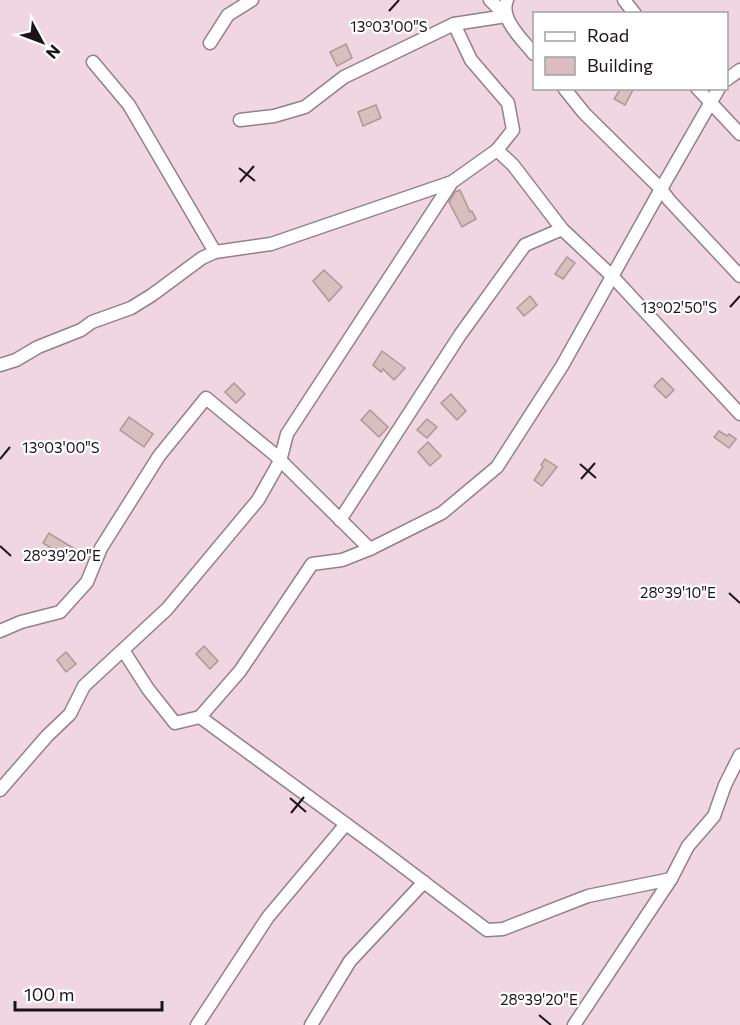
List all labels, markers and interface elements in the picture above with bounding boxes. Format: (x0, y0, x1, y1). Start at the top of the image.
north arrow (12, 12, 72, 72)
legend (533, 12, 728, 90)
text: 13°03'00"S (350, 17, 428, 35)
text: Road (587, 24, 629, 46)
text: N (43, 41, 65, 63)
text: Building (587, 54, 653, 76)
text: 13°02'50"S (641, 298, 717, 316)
text: 13°03'00"S (22, 438, 100, 456)
text: 28°39'20"E (23, 546, 101, 564)
text: 28°39'10"E (640, 583, 716, 601)
scale bar (15, 974, 162, 1012)
text: 100 m (24, 983, 74, 1005)
text: 28°39'20"E (500, 990, 578, 1008)

